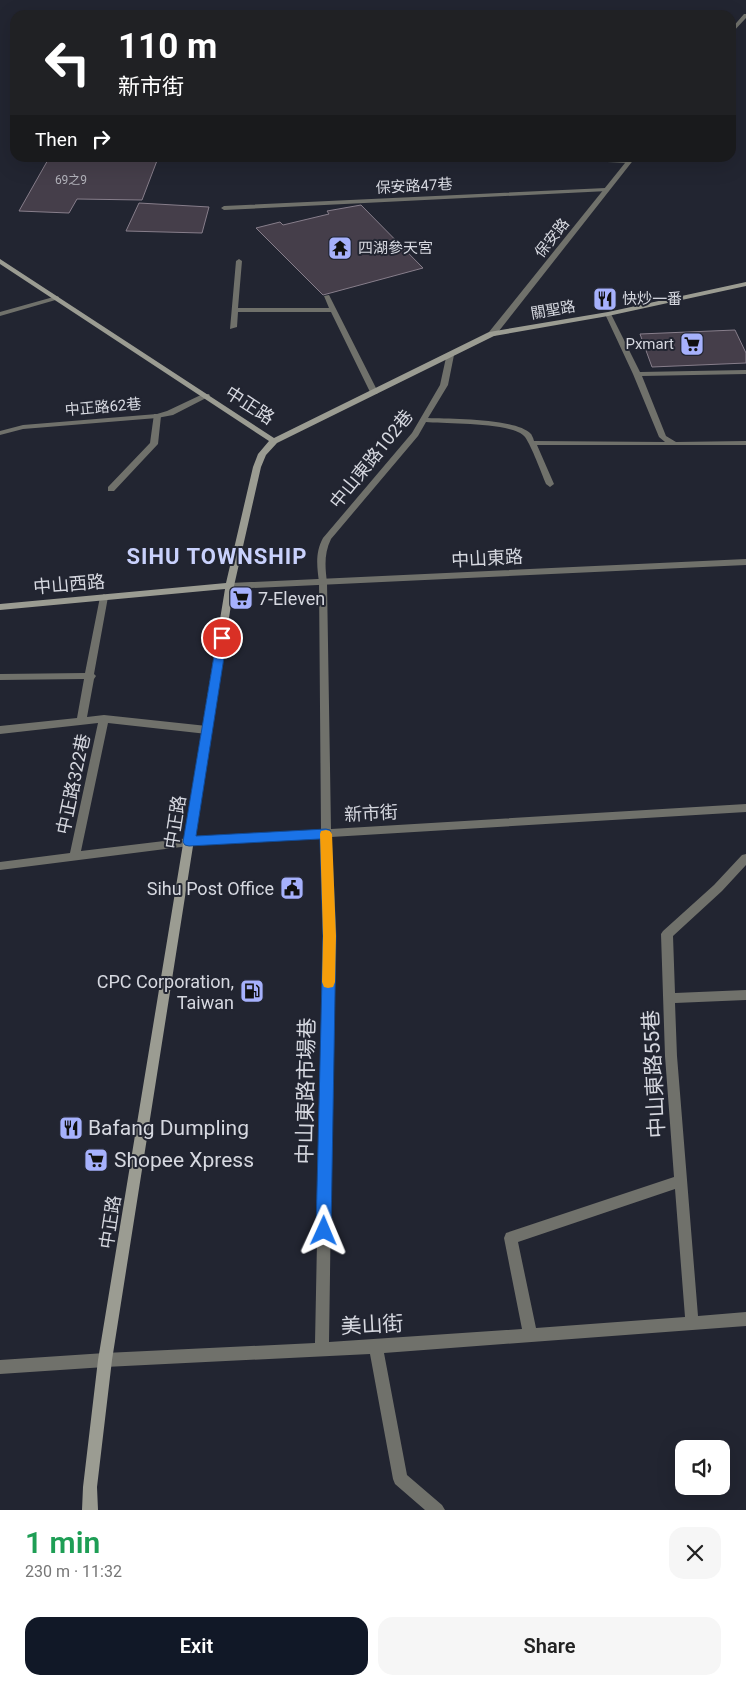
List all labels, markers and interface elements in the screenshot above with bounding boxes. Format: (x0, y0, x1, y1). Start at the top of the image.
text: 110 m (118, 26, 217, 67)
icon: left (35, 30, 100, 95)
text: 新市街 (118, 74, 184, 99)
icon: right (87, 125, 115, 153)
text: Then (35, 128, 77, 151)
house number: 69之9 (55, 173, 87, 187)
street label: 保安路47巷 (375, 175, 453, 197)
street label: 保安路 (531, 215, 573, 261)
temple icon: 四湖參天宮 (327, 235, 353, 261)
place label: 四湖參天宮 (358, 239, 433, 257)
restaurant icon: 快炒一番 (592, 286, 618, 312)
place label: 快炒一番 (622, 290, 682, 308)
street label: 關聖路 (529, 297, 577, 323)
supermarket icon: Pxmart (679, 331, 705, 357)
place label: Pxmart (625, 335, 674, 353)
street label: 中正路 (222, 381, 278, 429)
street label: 中正路62巷 (64, 395, 142, 419)
street label: 中山東路102巷 (325, 406, 417, 512)
district label: SIHU TOWNSHIP (127, 544, 307, 569)
street label: 中山東路 (450, 546, 524, 570)
street label: 中山西路 (32, 570, 106, 598)
supermarket icon: 7-Eleven (228, 585, 254, 611)
place label: 7-Eleven (258, 588, 325, 609)
pin (201, 617, 243, 659)
icon: arrive (208, 624, 236, 652)
street label: 中正路322巷 (52, 732, 94, 836)
street label: 中正路 (160, 794, 190, 850)
street label: 新市街 (343, 801, 399, 825)
public building icon: Sihu Post Office (279, 875, 305, 901)
place label: Sihu Post Office (147, 878, 274, 899)
place label: CPC Corporation, Taiwan (97, 971, 234, 1013)
fuel station icon: CPC Corporation, Taiwan (239, 978, 265, 1004)
street label: 中山東路55巷 (639, 1009, 669, 1139)
street label: 中山東路市場巷 (293, 1017, 319, 1165)
restaurant icon: Bafang Dumpling (58, 1115, 84, 1141)
place label: Bafang Dumpling (88, 1116, 249, 1140)
supermarket icon: Shopee Xpress (83, 1147, 109, 1173)
place label: Shopee Xpress (114, 1148, 254, 1172)
street label: 中正路 (95, 1194, 125, 1250)
position arrow (297, 1204, 349, 1256)
street label: 美山街 (340, 1311, 404, 1339)
map controls (675, 1440, 730, 1495)
button: sound (675, 1440, 730, 1495)
text: 1 min (25, 1525, 100, 1560)
button: close (669, 1527, 721, 1579)
text: 230 m · 11:32 (25, 1562, 122, 1581)
button: Exit (25, 1617, 368, 1675)
button: Share (378, 1617, 721, 1675)

